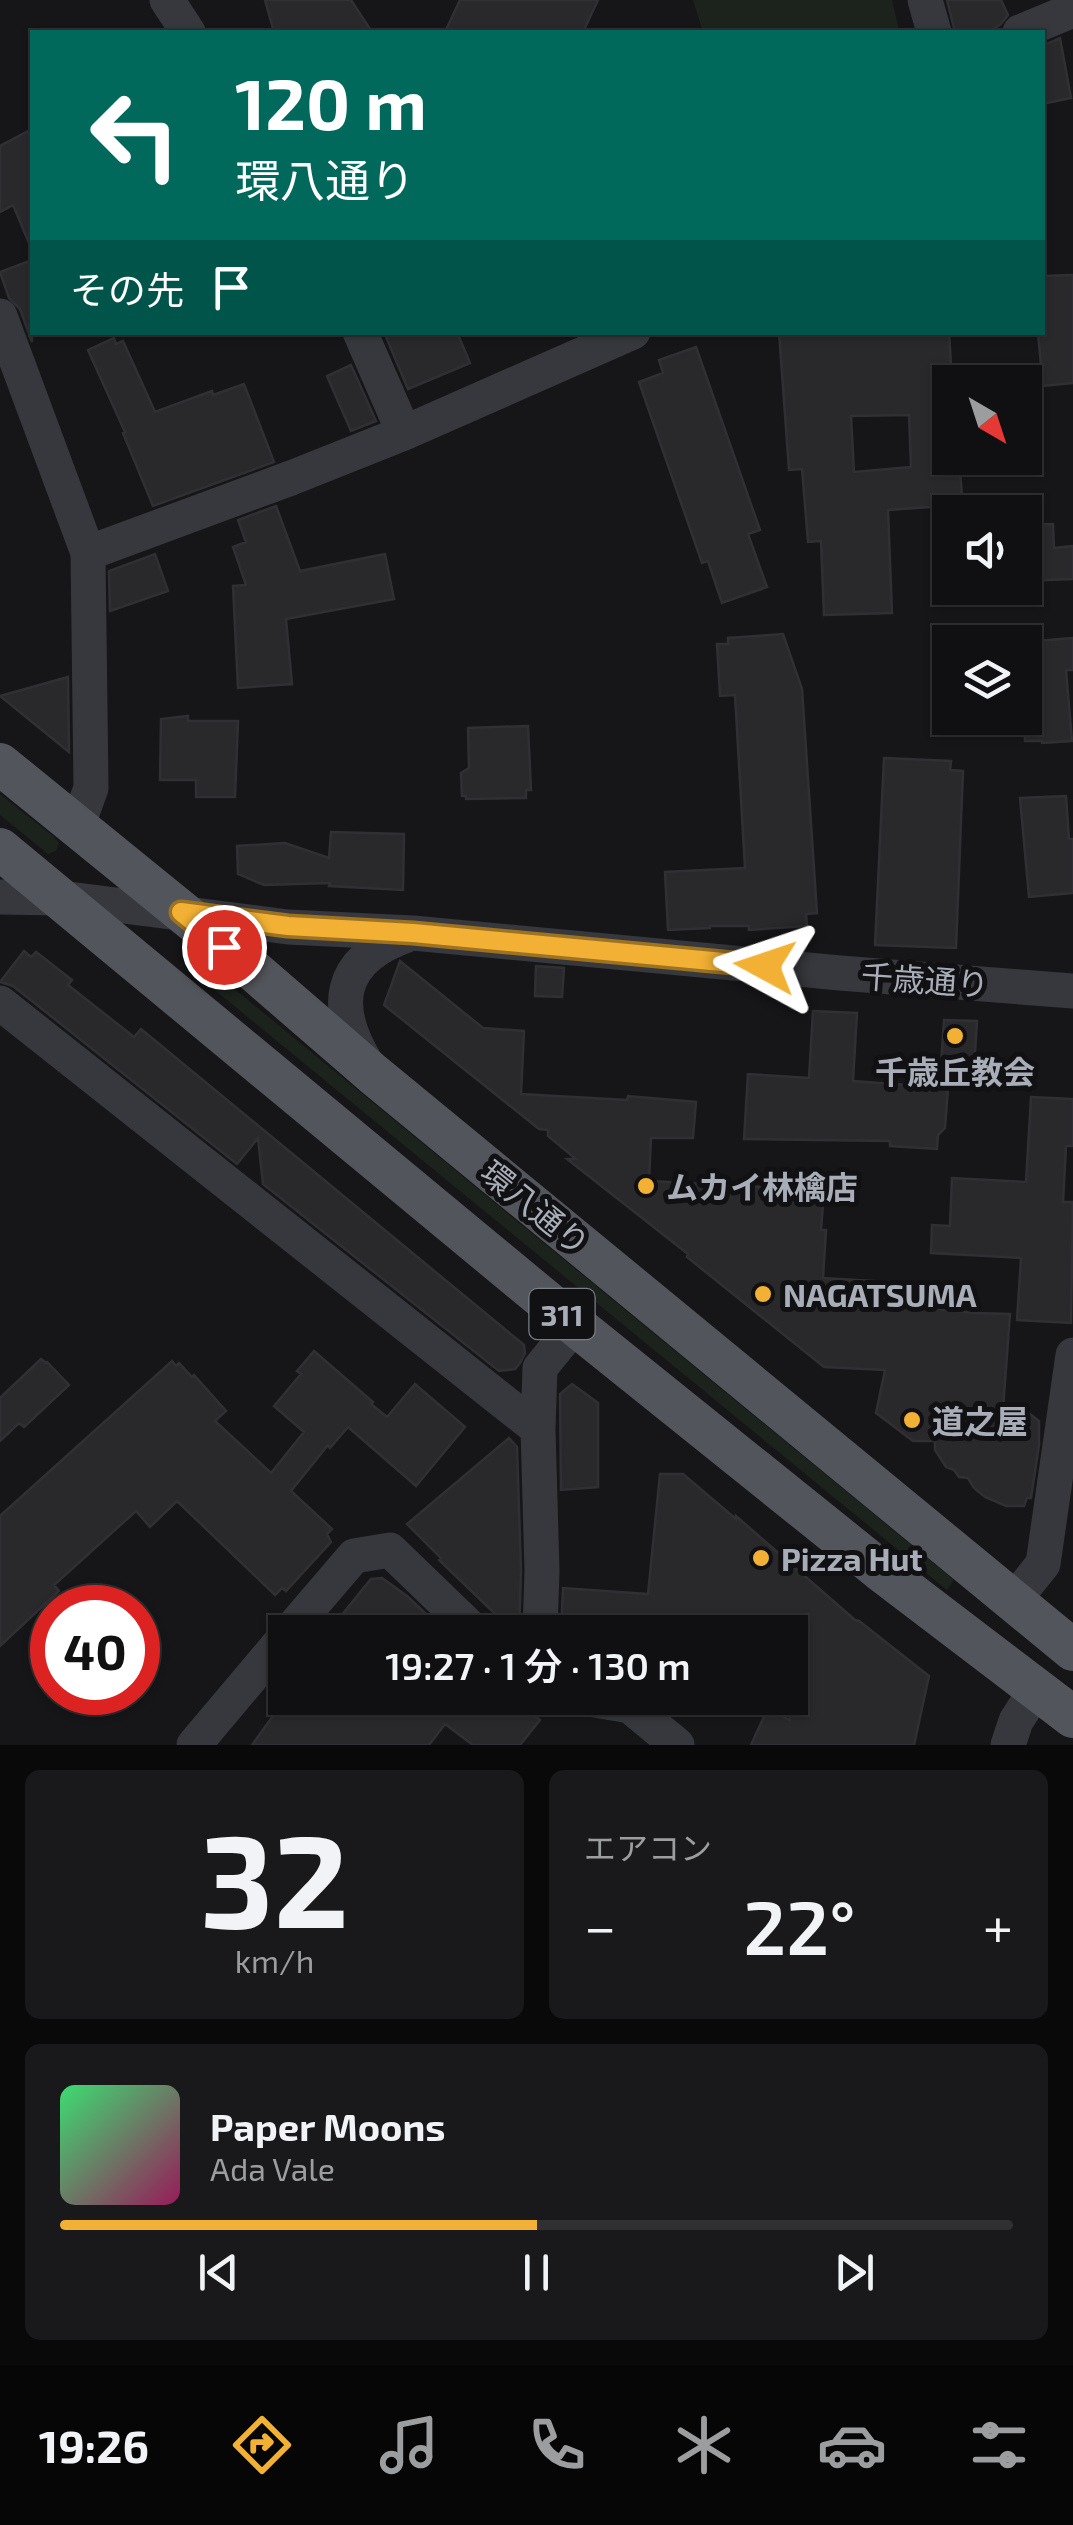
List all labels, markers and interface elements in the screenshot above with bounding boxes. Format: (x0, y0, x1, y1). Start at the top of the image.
text: 120 m (235, 60, 427, 144)
icon: left (70, 70, 200, 200)
text: 環八通り (235, 152, 415, 206)
icon: arrive (204, 260, 259, 315)
text: その先 (70, 266, 184, 312)
north arrow (932, 365, 1042, 475)
map controls (932, 365, 1042, 735)
button: sound (932, 495, 1042, 605)
button: layers (932, 625, 1042, 735)
pin (182, 905, 267, 990)
position arrow (713, 914, 817, 1018)
icon: arrive (197, 920, 252, 975)
street label: 千歳通り (860, 956, 990, 1002)
marker: 千歳丘教会 (944, 1025, 966, 1047)
place label: 千歳丘教会 (875, 1052, 1035, 1090)
street label: 環八通り (474, 1152, 598, 1262)
place label: ムカイ林檎店 (666, 1167, 858, 1205)
marker: ムカイ林檎店 (635, 1175, 657, 1197)
place label: NAGATSUMA (783, 1275, 977, 1313)
marker: NAGATSUMA (752, 1283, 774, 1305)
road number: 311 (530, 1289, 594, 1339)
place label: 道之屋 (932, 1401, 1028, 1439)
marker: 道之屋 (901, 1409, 923, 1431)
place label: Pizza Hut (781, 1539, 923, 1577)
marker: Pizza Hut (750, 1547, 772, 1569)
speed limit sign: 40 (30, 1585, 160, 1715)
text: 19:27 · 1 分 · 130 m (385, 1642, 691, 1688)
text: 32 (200, 1798, 349, 1954)
text: エアコン (584, 1828, 712, 1866)
text: 22° (743, 1880, 856, 1970)
text: − (584, 1892, 616, 1958)
text: + (983, 1892, 1013, 1958)
text: km/h (235, 1941, 314, 1979)
text: Paper Moons (210, 2103, 446, 2149)
text: Ada Vale (210, 2149, 335, 2187)
icon: previous (191, 2245, 246, 2300)
icon: pause (509, 2245, 564, 2300)
icon: next (827, 2245, 882, 2300)
icon: directions (227, 2410, 297, 2480)
icon: music (374, 2410, 444, 2480)
icon: phone (522, 2410, 592, 2480)
icon: climate (669, 2410, 739, 2480)
icon: car (817, 2410, 887, 2480)
icon: filters (964, 2410, 1034, 2480)
text: 19:26 (39, 2418, 149, 2472)

